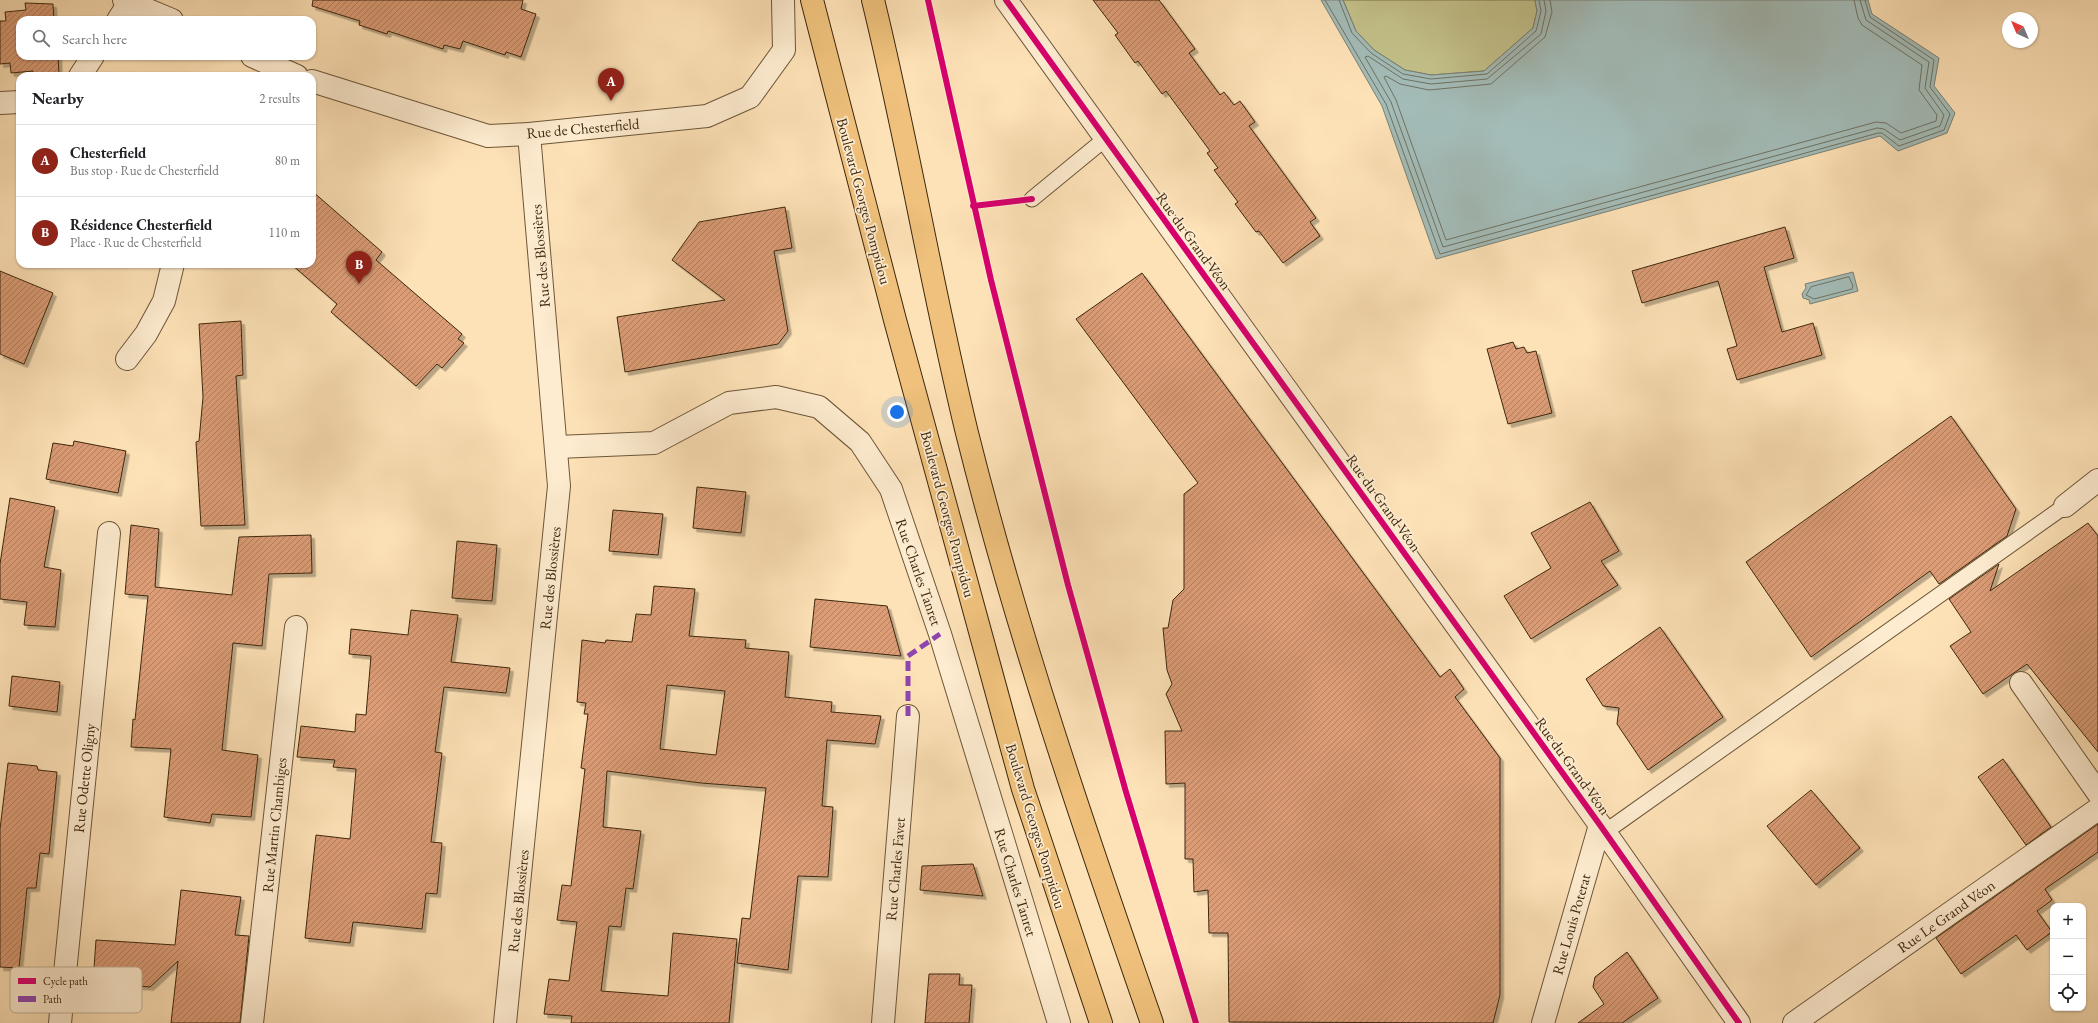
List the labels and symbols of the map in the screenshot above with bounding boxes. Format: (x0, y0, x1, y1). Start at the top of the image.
north arrow (2002, 12, 2038, 48)
pin: A (598, 68, 624, 101)
street label: Rue de Chesterfield (526, 114, 641, 142)
street label: Boulevard Georges Pompidou (833, 116, 895, 287)
street label: Rue du Grand Véon (1152, 188, 1236, 294)
street label: Rue des Blossières (526, 203, 554, 308)
pin: B (346, 251, 372, 284)
your location (887, 402, 907, 422)
street label: Boulevard Georges Pompidou (917, 429, 979, 600)
street label: Rue du Grand Véon (1342, 450, 1426, 556)
street label: Rue Charles Tanret (892, 516, 946, 628)
street label: Rue des Blossières (535, 525, 565, 630)
street label: Rue du Grand Véon (1531, 713, 1615, 819)
street label: Rue Odette Oligny (69, 722, 99, 834)
street label: Boulevard Georges Pompidou (1002, 741, 1070, 911)
street label: Rue Martin Chambiges (257, 756, 291, 893)
street label: Rue Charles Favet (881, 816, 909, 922)
street label: Rue Charles Tanret (991, 826, 1042, 939)
street label: Rue des Blossières (503, 848, 533, 953)
street label: Rue Louis Poterat (1547, 871, 1595, 977)
street label: Rue Le Grand Véon (1893, 875, 1999, 957)
legend (10, 967, 142, 1013)
text: Cycle path (43, 974, 88, 988)
text: Path (43, 992, 62, 1006)

